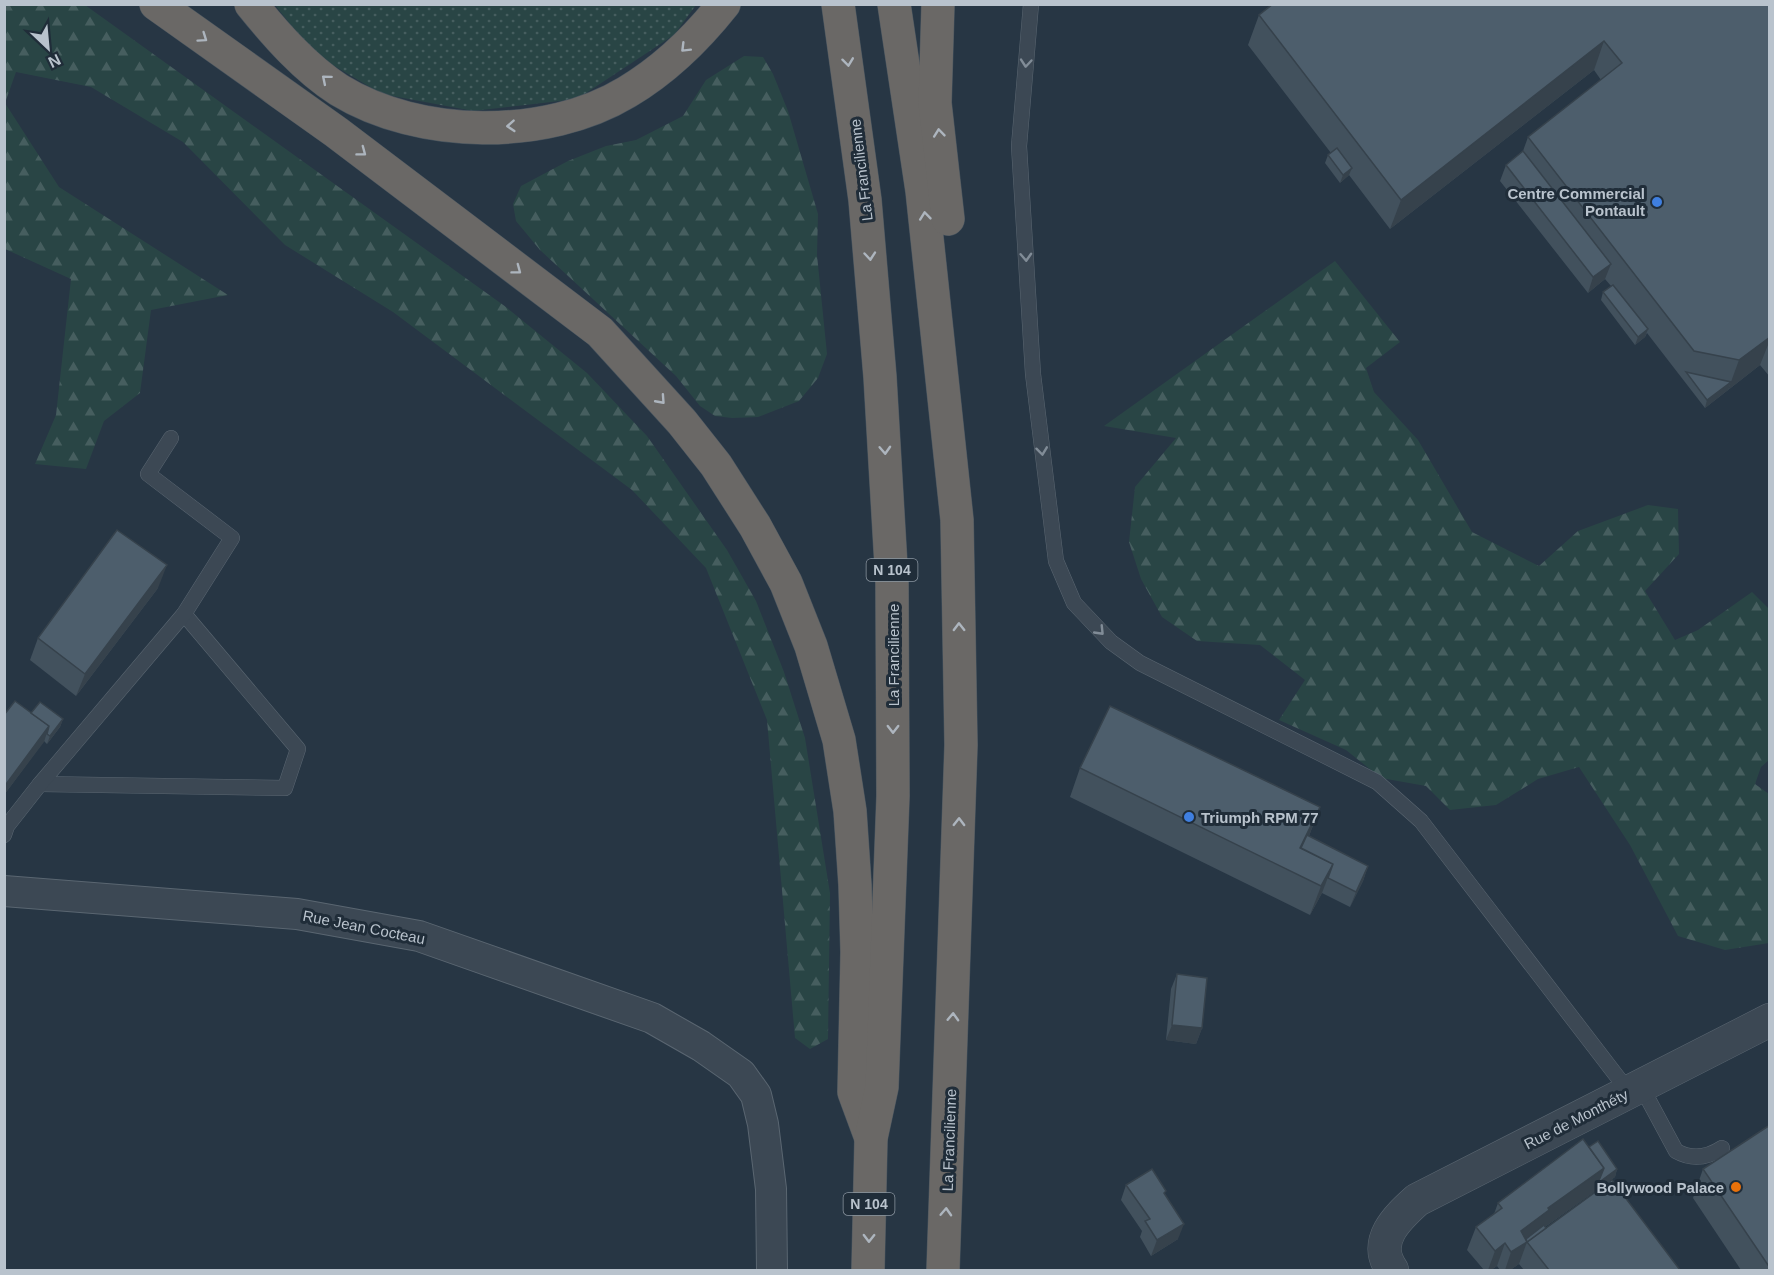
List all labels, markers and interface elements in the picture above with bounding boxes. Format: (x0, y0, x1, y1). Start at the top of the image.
north arrow (18, 18, 78, 78)
one-way arrow (197, 31, 208, 42)
one-way arrow (681, 40, 692, 51)
text: N (45, 51, 63, 71)
one-way arrow (841, 58, 853, 67)
one-way arrow (1020, 58, 1033, 67)
one-way arrow (322, 76, 333, 87)
street label: La Francilienne (846, 118, 876, 222)
one-way arrow (506, 120, 515, 133)
one-way arrow (933, 128, 945, 138)
one-way arrow (355, 145, 366, 156)
place label: Centre Commercial Pontault (1507, 185, 1645, 219)
marker: Centre Commercial Pontault (1650, 195, 1664, 209)
one-way arrow (919, 212, 931, 221)
one-way arrow (863, 251, 876, 260)
one-way arrow (1019, 253, 1032, 262)
one-way arrow (511, 262, 522, 273)
one-way arrow (654, 393, 665, 403)
one-way arrow (878, 446, 891, 455)
one-way arrow (1035, 447, 1048, 456)
road number: N 104 (866, 559, 918, 581)
street label: La Francilienne (885, 604, 902, 706)
one-way arrow (952, 623, 965, 632)
one-way arrow (1093, 624, 1104, 635)
one-way arrow (887, 725, 899, 734)
place label: Triumph RPM 77 (1201, 809, 1319, 826)
marker: Triumph RPM 77 (1182, 810, 1196, 824)
one-way arrow (953, 818, 965, 827)
street label: Rue Jean Cocteau (301, 907, 427, 947)
one-way arrow (947, 1013, 960, 1022)
street label: Rue de Monthéty (1521, 1085, 1631, 1153)
street label: La Francilienne (939, 1088, 959, 1192)
place label: Bollywood Palace (1596, 1179, 1724, 1196)
marker: Bollywood Palace (1729, 1180, 1743, 1194)
road number: N 104 (844, 1193, 894, 1215)
one-way arrow (939, 1208, 952, 1217)
one-way arrow (863, 1234, 875, 1243)

